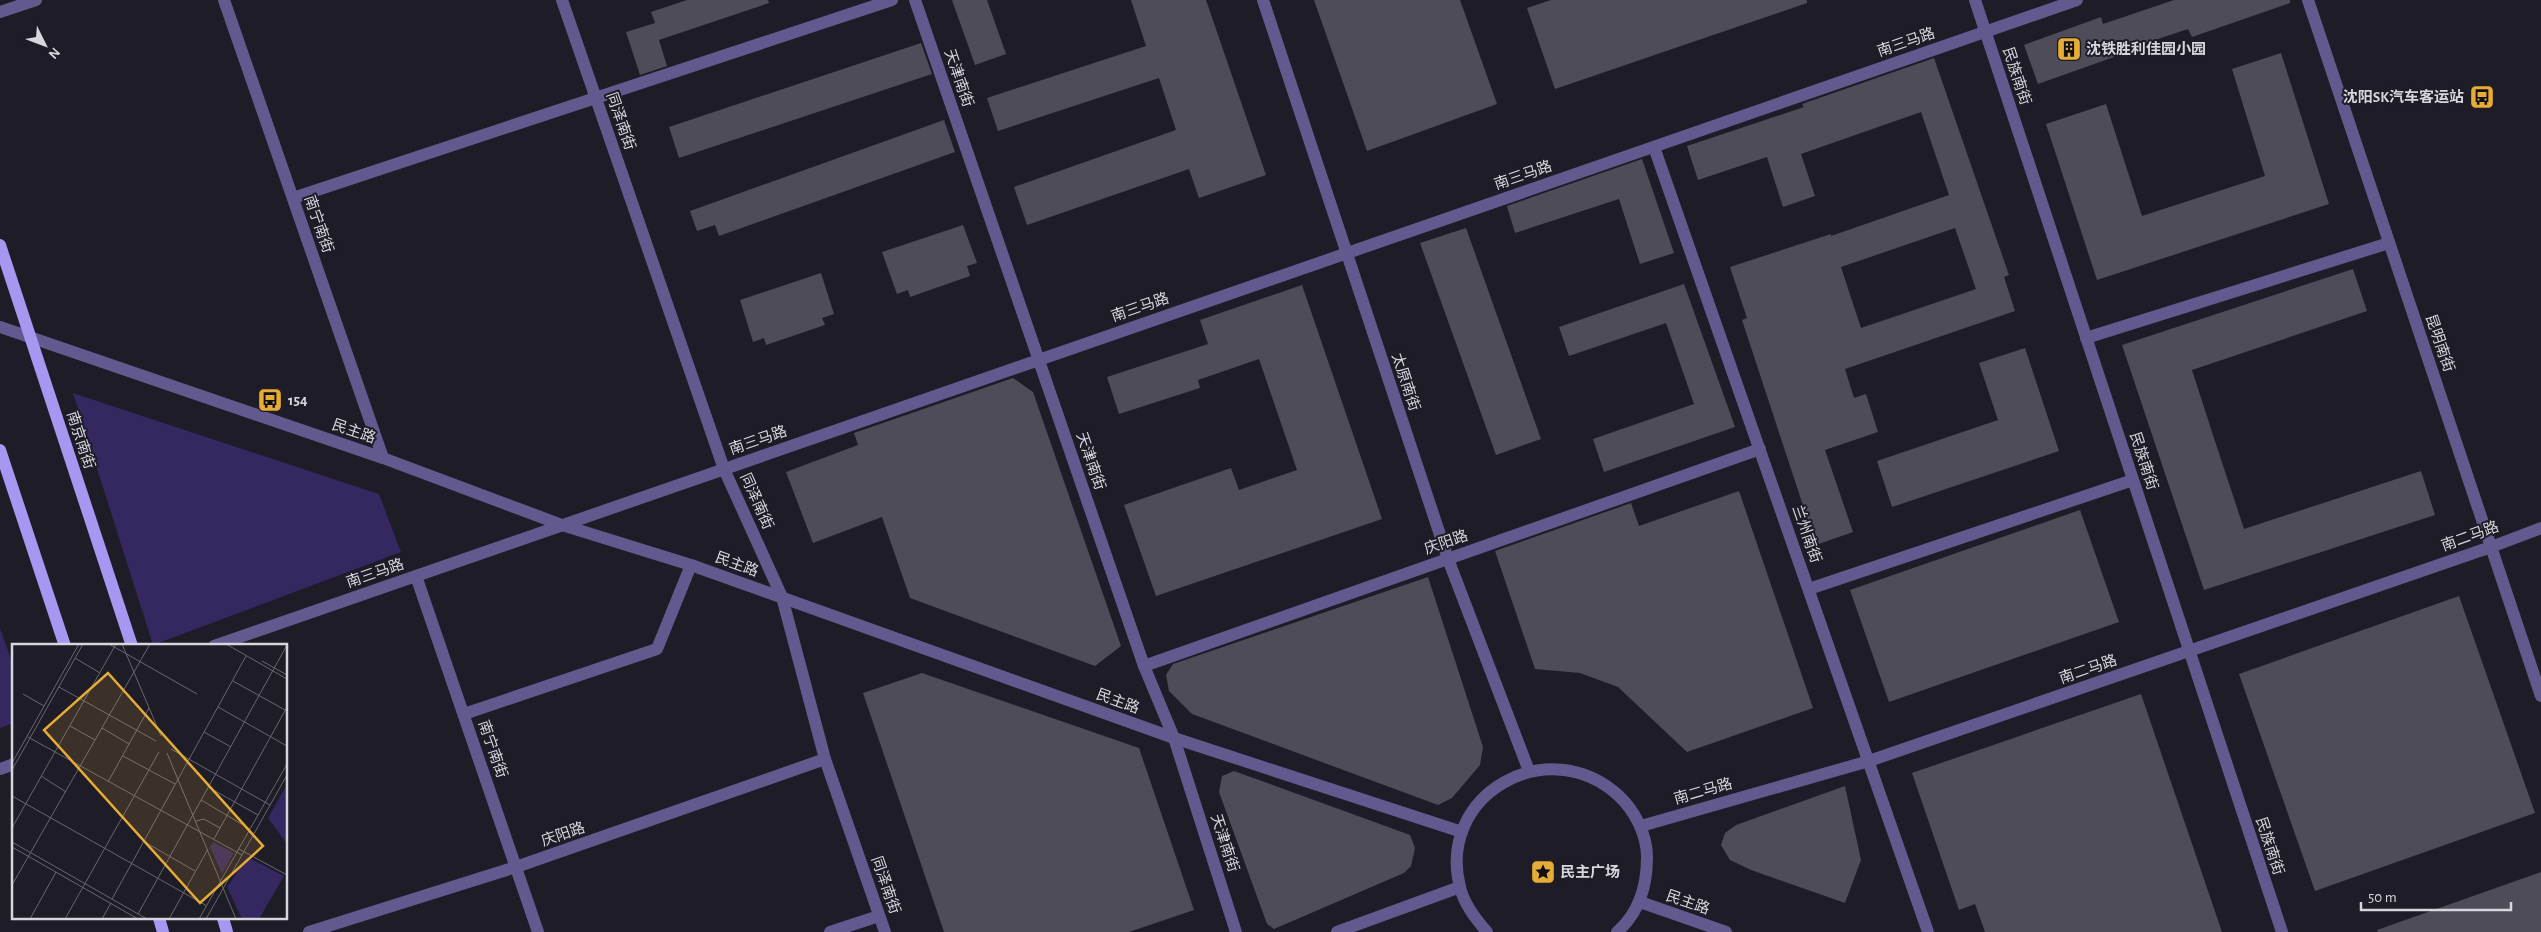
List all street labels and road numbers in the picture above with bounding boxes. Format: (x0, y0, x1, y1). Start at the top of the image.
street label: 南三马路 (1875, 25, 1937, 59)
street label: 民族南街 (2000, 45, 2034, 107)
street label: 天津南街 (942, 47, 976, 109)
street label: 同泽南街 (604, 90, 638, 152)
street label: 南三马路 (1492, 158, 1554, 192)
street label: 南宁南街 (302, 193, 336, 255)
street label: 南三马路 (1109, 290, 1171, 324)
street label: 昆明南街 (2423, 312, 2457, 374)
street label: 太原南街 (1389, 351, 1423, 413)
street label: 南京南街 (64, 409, 98, 471)
street label: 民主路 (330, 416, 378, 446)
street label: 南三马路 (727, 423, 789, 457)
street label: 天津南街 (1074, 430, 1108, 492)
street label: 民族南街 (2127, 430, 2161, 492)
street label: 同泽南街 (737, 470, 777, 532)
street label: 兰州南街 (1790, 503, 1825, 565)
street label: 南二马路 (2439, 518, 2501, 554)
street label: 庆阳路 (1422, 527, 1470, 557)
street label: 民主路 (713, 549, 761, 579)
street label: 南三马路 (344, 556, 406, 590)
street label: 南二马路 (2057, 652, 2119, 686)
street label: 民主路 (1094, 686, 1142, 716)
street label: 南宁南街 (476, 718, 510, 780)
street label: 南二马路 (1672, 775, 1734, 807)
street label: 天津南街 (1208, 812, 1242, 874)
street label: 民族南街 (2253, 815, 2287, 877)
street label: 庆阳路 (539, 819, 587, 849)
street label: 同泽南街 (869, 854, 903, 916)
street label: 民主路 (1664, 887, 1712, 917)

